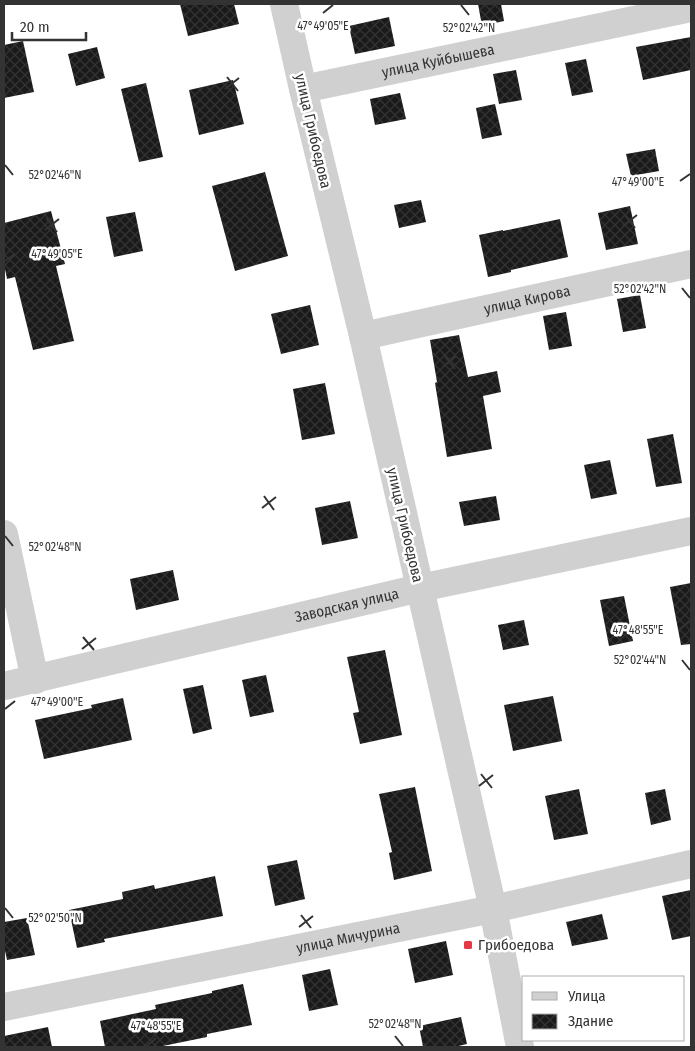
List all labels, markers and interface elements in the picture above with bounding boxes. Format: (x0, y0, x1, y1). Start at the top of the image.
scale bar (12, 10, 86, 42)
text: 20 m (20, 18, 50, 36)
text: 47°49'05"E (297, 19, 349, 33)
text: 52°02'42"N (443, 21, 495, 35)
street label: улица Куйбышева (380, 40, 496, 81)
street label: улица Грибоедова (291, 72, 335, 190)
text: 52°02'46"N (28, 168, 82, 182)
text: 47°49'00"E (612, 175, 665, 189)
text: 47°49'05"E (31, 247, 83, 261)
street label: улица Кирова (482, 282, 572, 318)
text: 52°02'42"N (614, 282, 666, 296)
street label: улица Грибоедова (383, 466, 427, 584)
text: 52°02'48"N (28, 540, 82, 554)
street label: Заводская улица (293, 584, 401, 626)
text: 47°48'55"E (612, 623, 664, 637)
text: 52°02'44"N (614, 653, 666, 667)
text: 47°49'00"E (31, 695, 84, 709)
text: 52°02'50"N (28, 911, 82, 925)
street label: улица Мичурина (295, 919, 402, 957)
place label: Грибоедова (478, 936, 554, 954)
marker: Грибоедова (462, 939, 474, 951)
legend (522, 976, 685, 1041)
text: Улица (567, 987, 606, 1005)
text: Здание (568, 1012, 614, 1030)
text: 52°02'48"N (368, 1017, 422, 1031)
text: 47°48'55"E (130, 1019, 182, 1033)

